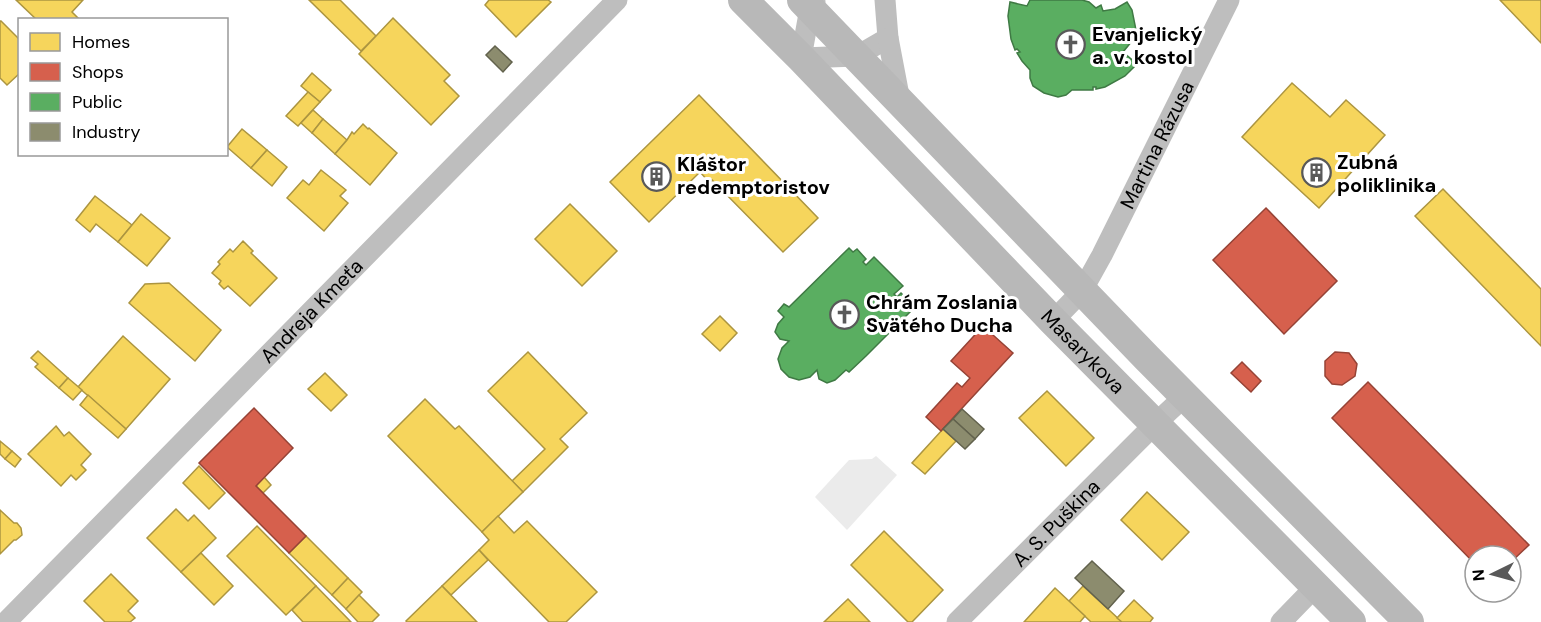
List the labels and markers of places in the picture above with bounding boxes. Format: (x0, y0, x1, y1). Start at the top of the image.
place label: Evanjelický a. v. kostol (1092, 21, 1203, 70)
church icon: Evanjelický a. v. kostol (1055, 29, 1087, 61)
place label: Zubná poliklinika (1337, 149, 1436, 198)
place label: Kláštor redemptoristov (677, 151, 830, 200)
building icon: Zubná poliklinika (1300, 157, 1332, 189)
building icon: Kláštor redemptoristov (640, 160, 672, 192)
place label: Chrám Zoslania Svätého Ducha (866, 289, 1018, 338)
church icon: Chrám Zoslania Svätého Ducha (829, 298, 861, 330)

